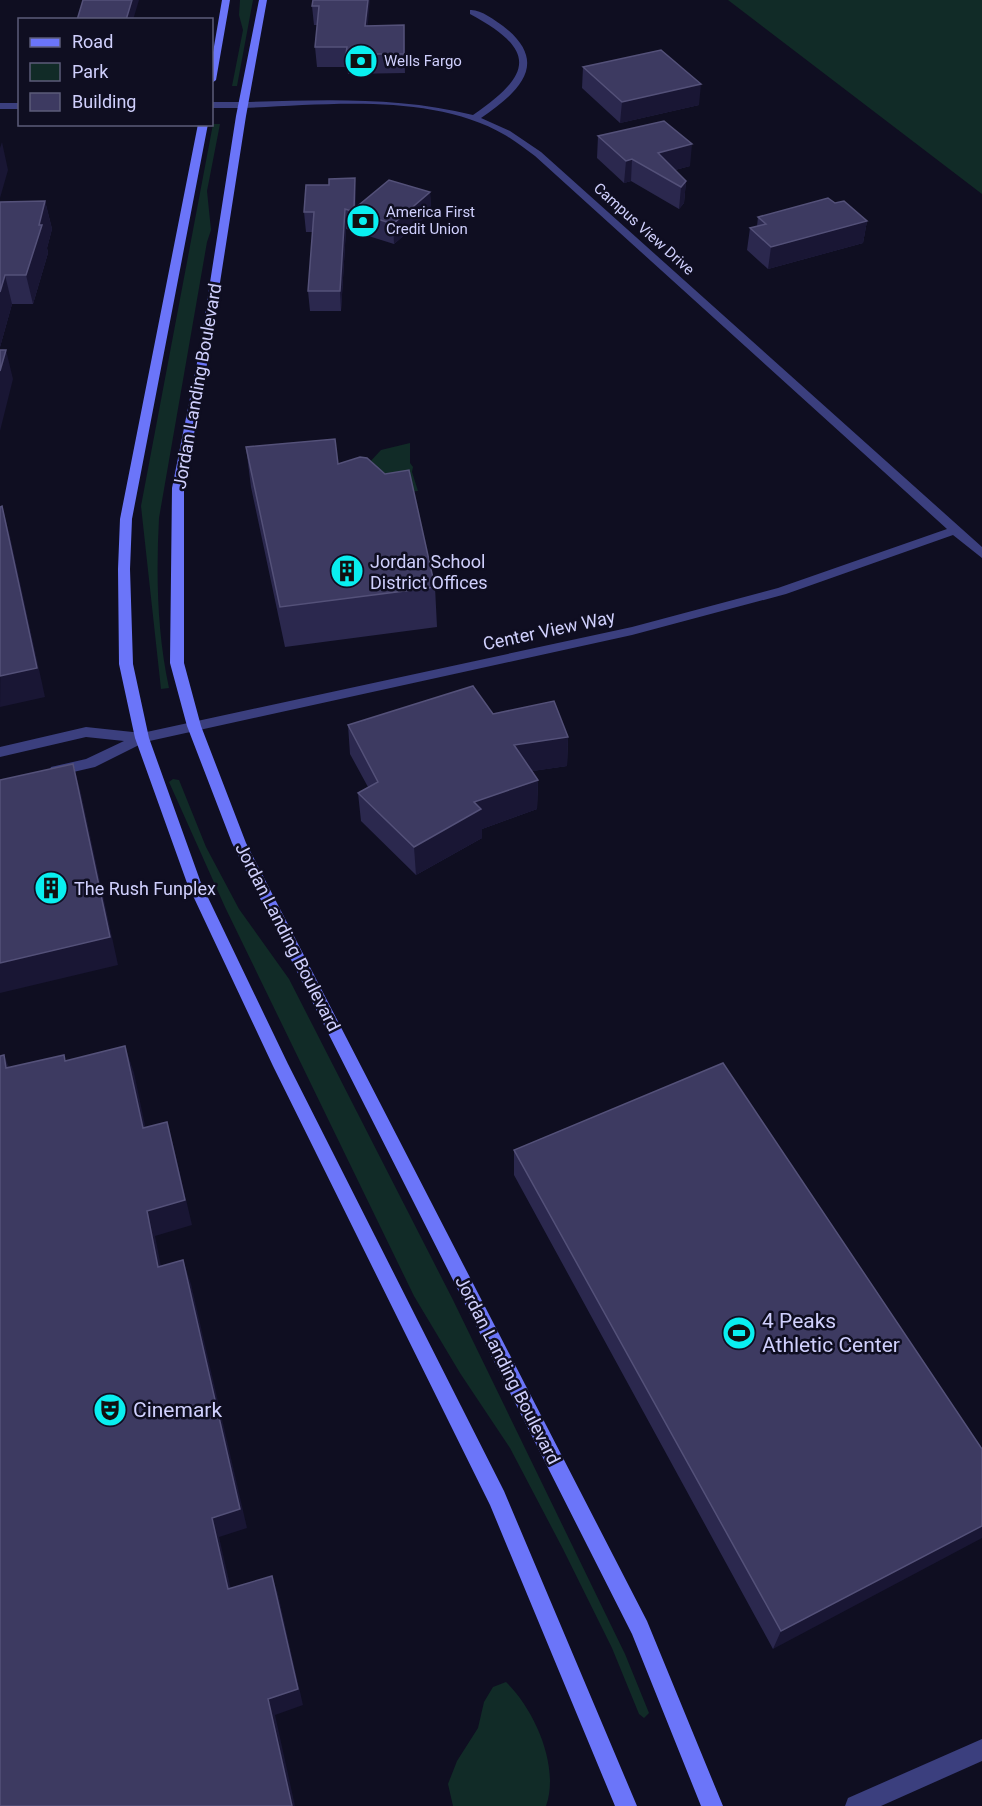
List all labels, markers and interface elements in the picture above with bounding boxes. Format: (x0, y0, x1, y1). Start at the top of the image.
legend (18, 18, 213, 126)
text: Road (72, 31, 113, 52)
bank icon: Wells Fargo (343, 43, 379, 79)
place label: Wells Fargo (384, 52, 462, 70)
text: Park (72, 61, 109, 82)
text: Building (72, 91, 136, 112)
street label: Campus View Drive (590, 179, 698, 279)
bank icon: America First Credit Union (345, 203, 381, 239)
place label: America First Credit Union (386, 203, 475, 238)
street label: Jordan Landing Boulevard (169, 281, 225, 491)
place label: Jordan School District Offices (370, 551, 488, 593)
building icon: Jordan School District Offices (329, 553, 365, 589)
street label: Center View Way (481, 606, 617, 654)
street label: Jordan Landing Boulevard (231, 839, 345, 1035)
building icon: The Rush Funplex (33, 870, 69, 906)
place label: The Rush Funplex (74, 878, 216, 899)
street label: Jordan Landing Boulevard (451, 1272, 565, 1468)
place label: 4 Peaks Athletic Center (762, 1309, 900, 1357)
sports icon: 4 Peaks Athletic Center (721, 1315, 757, 1351)
theatre icon: Cinemark (92, 1392, 128, 1428)
place label: Cinemark (133, 1398, 222, 1422)

